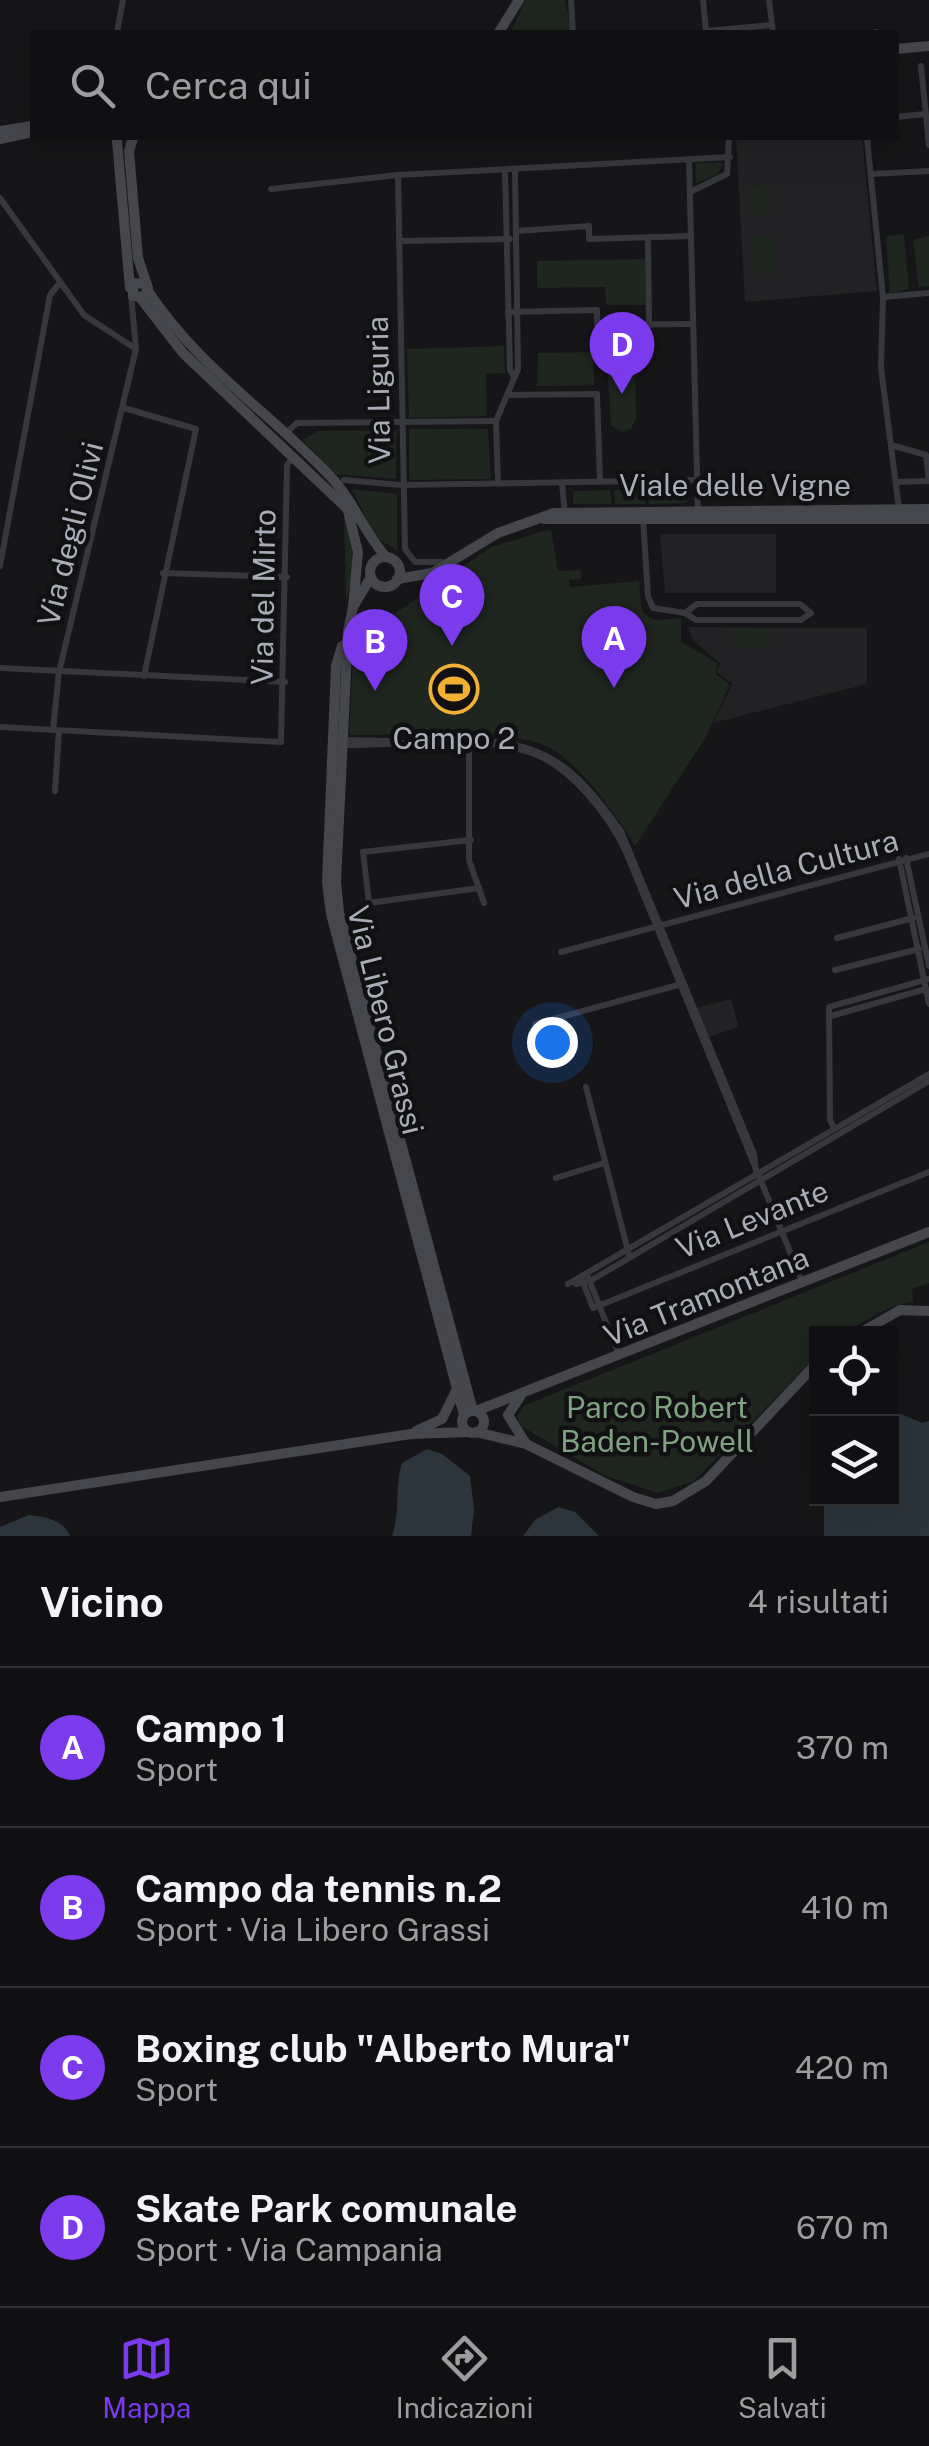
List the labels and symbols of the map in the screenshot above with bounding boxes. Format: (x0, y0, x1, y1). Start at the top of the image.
pin: D (590, 312, 654, 394)
street label: Via Liguria (359, 316, 397, 464)
street label: Via degli Olivi (30, 438, 110, 630)
street label: Viale delle Vigne (619, 467, 851, 503)
street label: Via del Mirto (243, 509, 283, 685)
pin: C (420, 564, 484, 646)
pin: A (582, 606, 646, 688)
pin: B (342, 608, 408, 691)
sports icon: Campo 2 (428, 663, 480, 715)
place label: Campo 2 (393, 720, 515, 756)
street label: Via della Cultura (670, 822, 902, 916)
street label: Via Libero Grassi (340, 902, 432, 1138)
your location (527, 1017, 578, 1068)
street label: Via Levante (671, 1172, 833, 1266)
street label: Via Tramontana (598, 1239, 814, 1353)
park label: Parco Robert Baden-Powell (560, 1389, 754, 1459)

